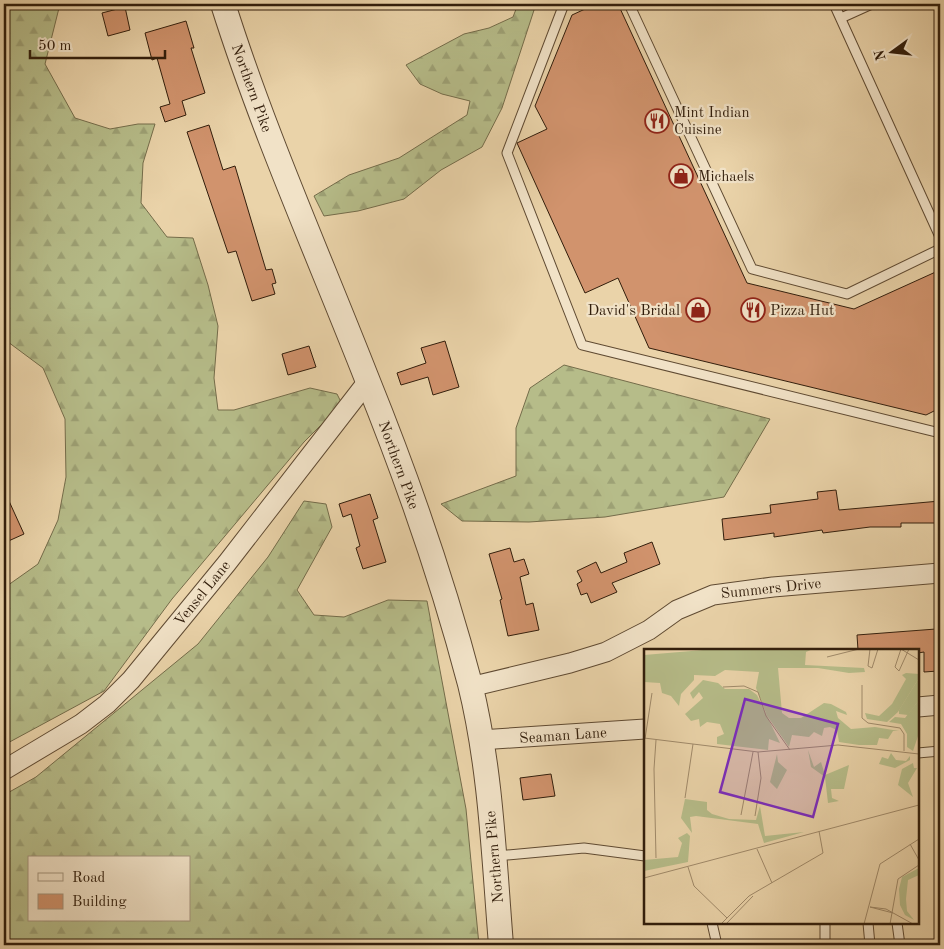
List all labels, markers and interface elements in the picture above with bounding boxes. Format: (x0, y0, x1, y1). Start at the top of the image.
scale bar (30, 28, 165, 60)
north arrow (866, 28, 916, 78)
text: 50 m (38, 39, 72, 54)
street label: Northern Pike (228, 42, 274, 135)
text: N (872, 48, 889, 62)
place label: Mint Indian Cuisine (674, 106, 750, 138)
restaurant icon: Mint Indian Cuisine (644, 108, 670, 134)
shop icon: Michaels (668, 163, 694, 189)
place label: Michaels (698, 170, 754, 185)
shop icon: David's Bridal (685, 297, 711, 323)
restaurant icon: Pizza Hut (740, 297, 766, 323)
place label: David's Bridal (587, 304, 680, 319)
place label: Pizza Hut (770, 304, 834, 319)
street label: Northern Pike (375, 419, 421, 512)
street label: Vensel Lane (172, 558, 234, 629)
street label: Summers Drive (720, 577, 822, 602)
inset map (644, 649, 919, 924)
street label: Seaman Lane (519, 726, 607, 747)
street label: Northern Pike (484, 810, 507, 904)
legend (28, 856, 190, 922)
text: Road (72, 871, 106, 886)
text: Building (72, 895, 127, 910)

